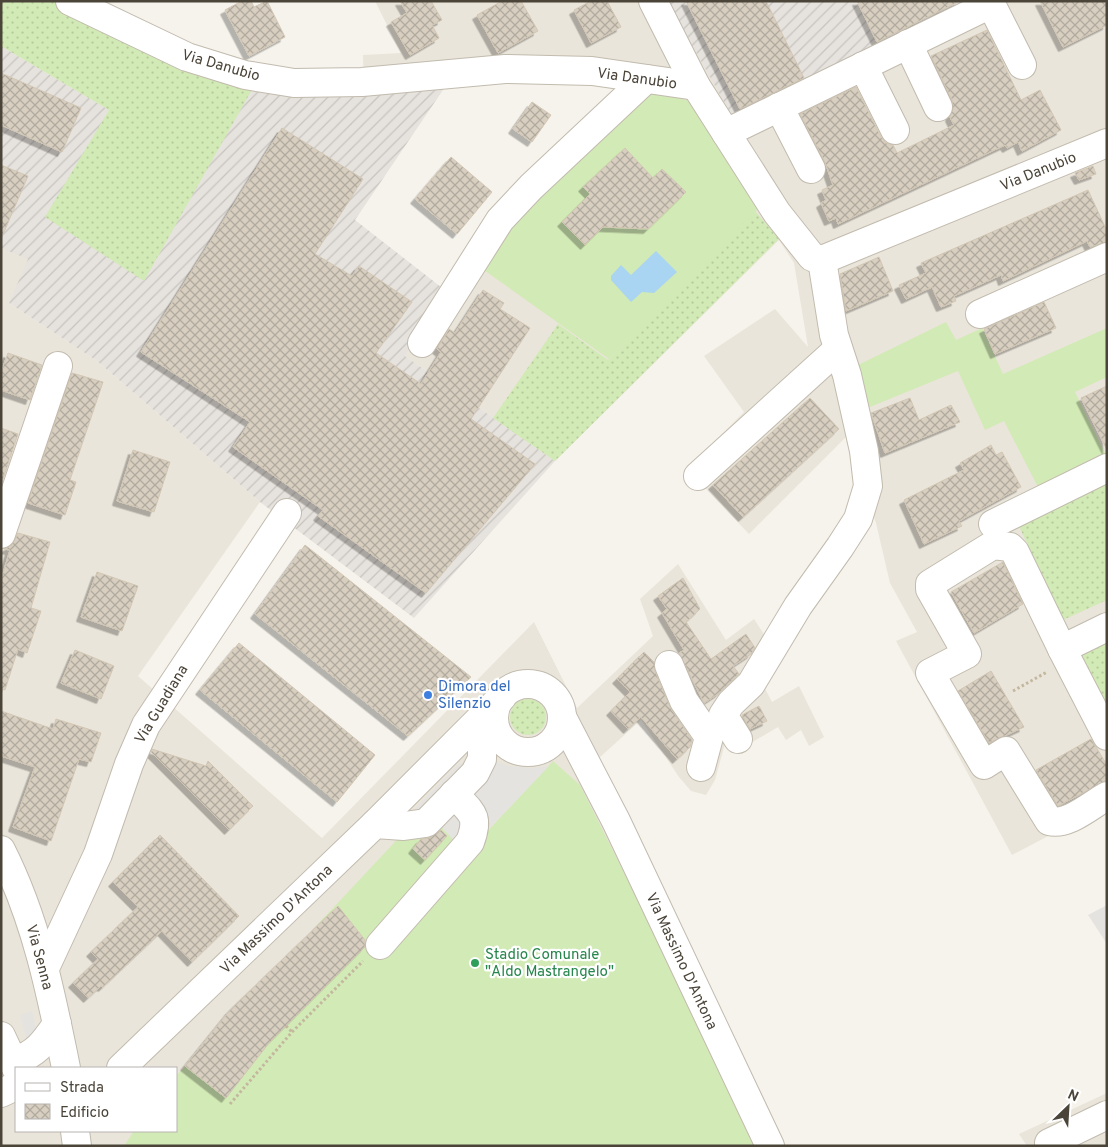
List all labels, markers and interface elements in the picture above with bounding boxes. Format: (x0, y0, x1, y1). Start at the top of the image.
street label: Via Danubio (179, 46, 262, 87)
street label: Via Danubio (596, 64, 678, 94)
street label: Via Danubio (998, 148, 1079, 196)
street label: Via Guadiana (131, 662, 193, 748)
place label: Dimora del Silenzio (438, 678, 511, 714)
marker: Dimora del Silenzio (422, 689, 434, 701)
street label: Via Massimo D'Antona (217, 861, 337, 979)
street label: Via Massimo D'Antona (640, 890, 721, 1033)
street label: Via Senna (21, 923, 56, 992)
place label: Stadio Comunale "Aldo Mastrangelo" (485, 946, 614, 982)
marker: Stadio Comunale "Aldo Mastrangelo" (469, 957, 481, 969)
legend (15, 1067, 178, 1132)
text: Strada (60, 1079, 104, 1098)
north arrow (1043, 1082, 1093, 1132)
text: N (1065, 1087, 1081, 1106)
text: Edificio (60, 1104, 109, 1123)

